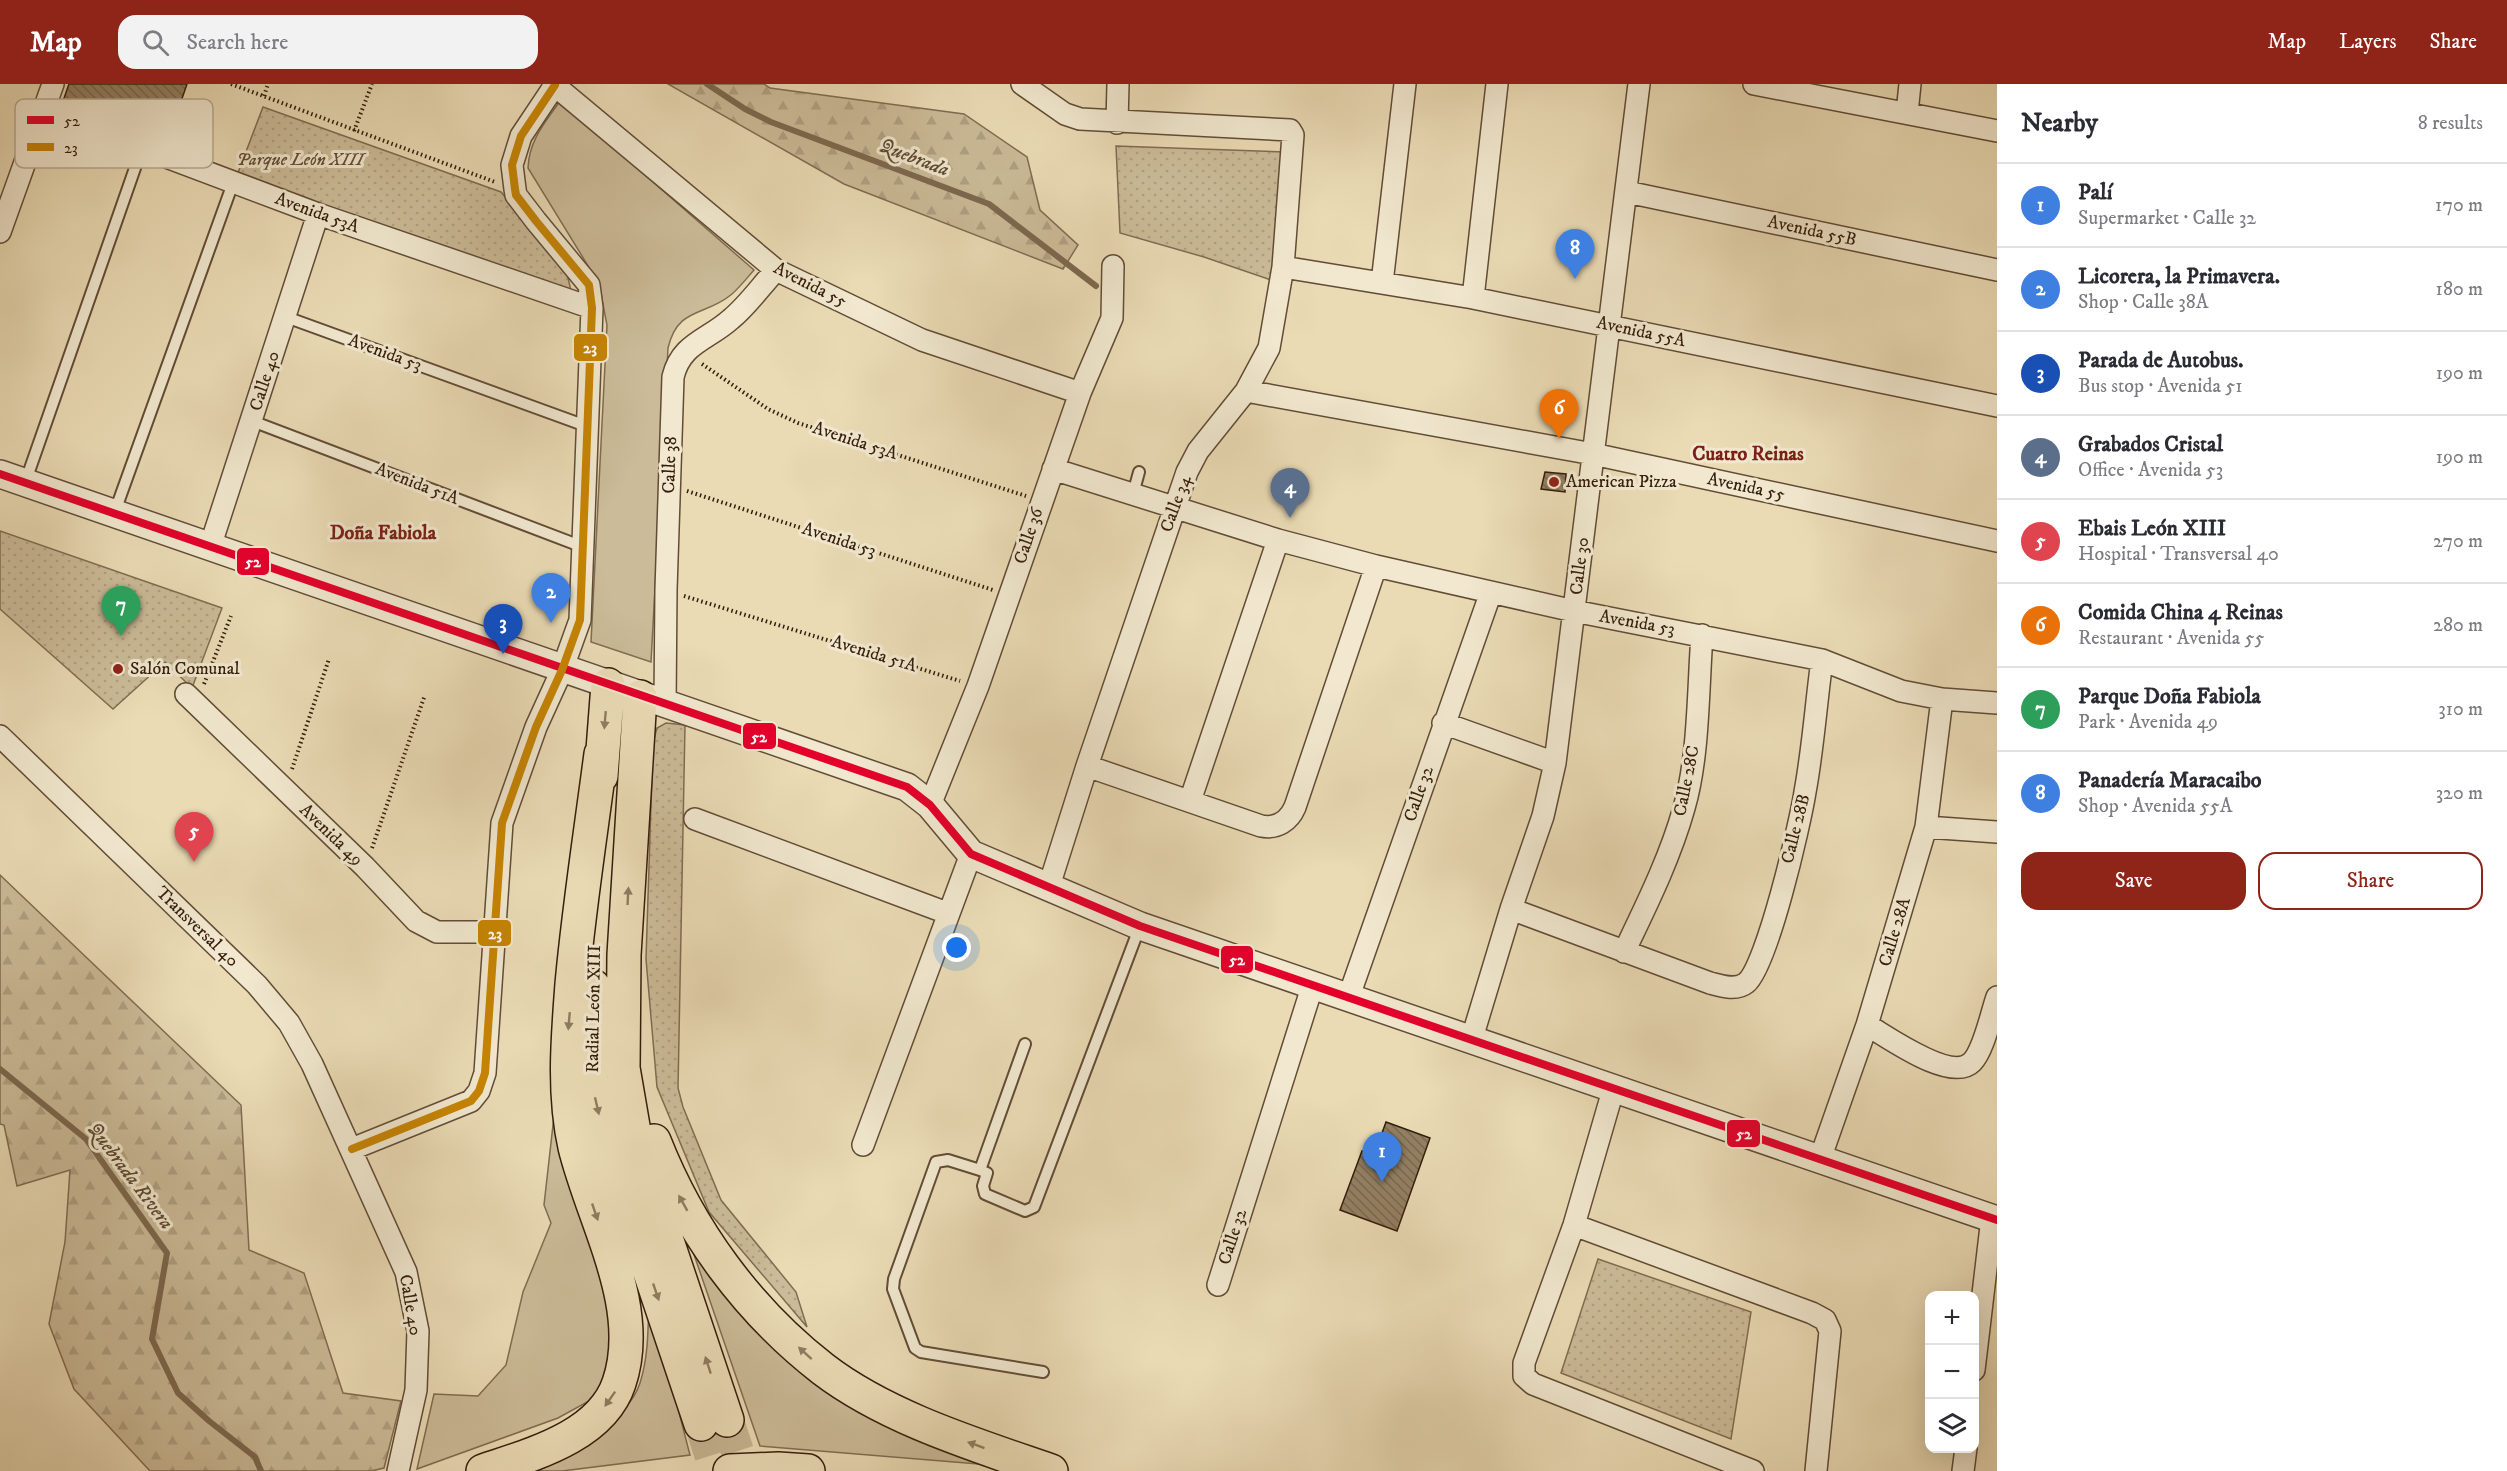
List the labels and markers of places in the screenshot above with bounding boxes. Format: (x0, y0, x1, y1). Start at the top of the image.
pin: 8 (1556, 230, 1594, 279)
pin: 6 (1540, 390, 1578, 439)
pin: 4 (1270, 468, 1310, 518)
place label: American Pizza (1566, 471, 1677, 493)
marker: American Pizza (1547, 475, 1561, 489)
pin: 2 (532, 574, 570, 623)
pin: 7 (102, 586, 140, 636)
pin: 3 (484, 604, 522, 654)
place label: Salón Comunal (130, 658, 240, 680)
marker: Salón Comunal (111, 662, 125, 676)
pin: 5 (174, 812, 214, 862)
pin: 1 (1362, 1132, 1402, 1182)

